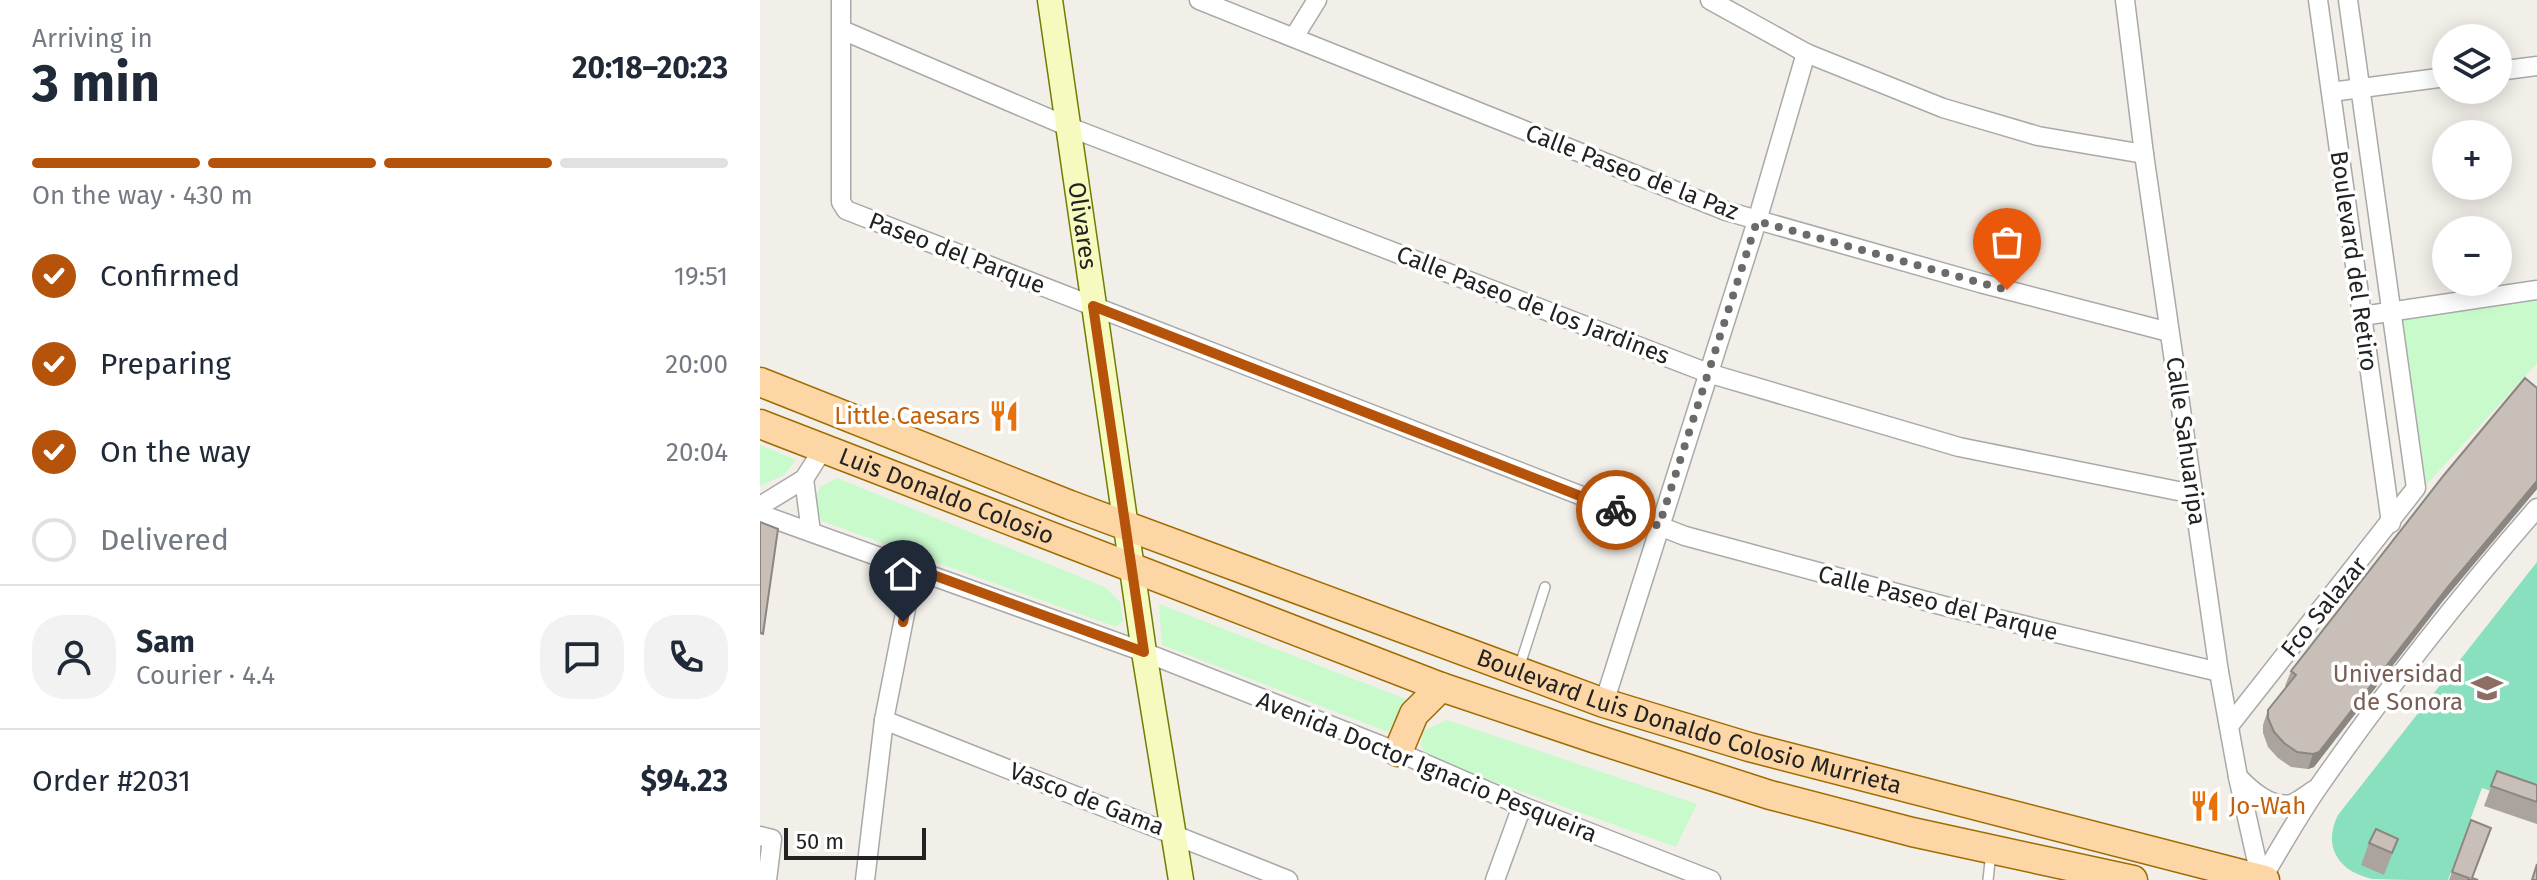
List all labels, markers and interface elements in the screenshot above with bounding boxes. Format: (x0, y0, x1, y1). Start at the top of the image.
text: Arriving in (32, 23, 153, 54)
map controls (2432, 24, 2512, 296)
button: layers (2432, 24, 2512, 104)
text: 20:18–20:23 (572, 50, 728, 86)
text: 3 min (32, 52, 160, 115)
street label: Calle Paseo de la Paz (1522, 118, 1742, 226)
button: + (2432, 120, 2512, 200)
street label: Boulevard del Retiro (2325, 149, 2383, 373)
text: On the way · 430 m (32, 180, 253, 211)
street label: Olivares (1062, 180, 1103, 271)
street label: Paseo del Parque (865, 207, 1049, 299)
pin (1973, 208, 2041, 290)
button: − (2432, 216, 2512, 296)
icon: bag (1985, 220, 2029, 264)
street label: Calle Paseo de los Jardines (1393, 240, 1673, 370)
icon: check (32, 254, 76, 298)
text: Confirmed (100, 258, 240, 294)
text: 19:51 (674, 261, 728, 292)
icon: check (32, 342, 76, 386)
text: Preparing (100, 346, 231, 382)
text: 20:00 (665, 349, 728, 380)
street label: Calle Sahuaripa (2160, 355, 2212, 527)
restaurant icon: Little Caesars (987, 399, 1021, 433)
place label: Little Caesars (834, 402, 980, 430)
icon: check (32, 430, 76, 474)
text: On the way (100, 434, 251, 470)
text: 20:04 (666, 437, 728, 468)
street label: Luis Donaldo Colosio (835, 442, 1058, 550)
courier (1576, 470, 1656, 550)
icon: bike (1594, 488, 1638, 532)
text: Delivered (100, 522, 229, 558)
pin (869, 540, 937, 622)
street label: Fco Salazar (2275, 551, 2373, 663)
icon: home (881, 552, 925, 596)
street label: Calle Paseo del Parque (1815, 560, 2061, 646)
button: person (32, 615, 116, 699)
button: chat (540, 615, 624, 699)
button: phone (644, 615, 728, 699)
text: Sam (136, 624, 195, 660)
street label: Boulevard Luis Donaldo Colosio Murrieta (1473, 643, 1905, 800)
text: Courier · 4.4 (136, 660, 275, 691)
place label: Universidad de Sonora (2333, 660, 2463, 716)
school or university icon: Universidad de Sonora (2470, 671, 2504, 705)
street label: Avenida Doctor Ignacio Pesqueira (1253, 686, 1601, 848)
street label: Vasco de Gama (1006, 757, 1168, 841)
text: Order #2031 (32, 763, 191, 799)
text: $94.23 (640, 763, 728, 799)
restaurant icon: Jo-Wah (2188, 789, 2222, 823)
place label: Jo-Wah (2229, 792, 2306, 820)
scale bar (784, 824, 926, 860)
text: 50 m (796, 828, 844, 855)

